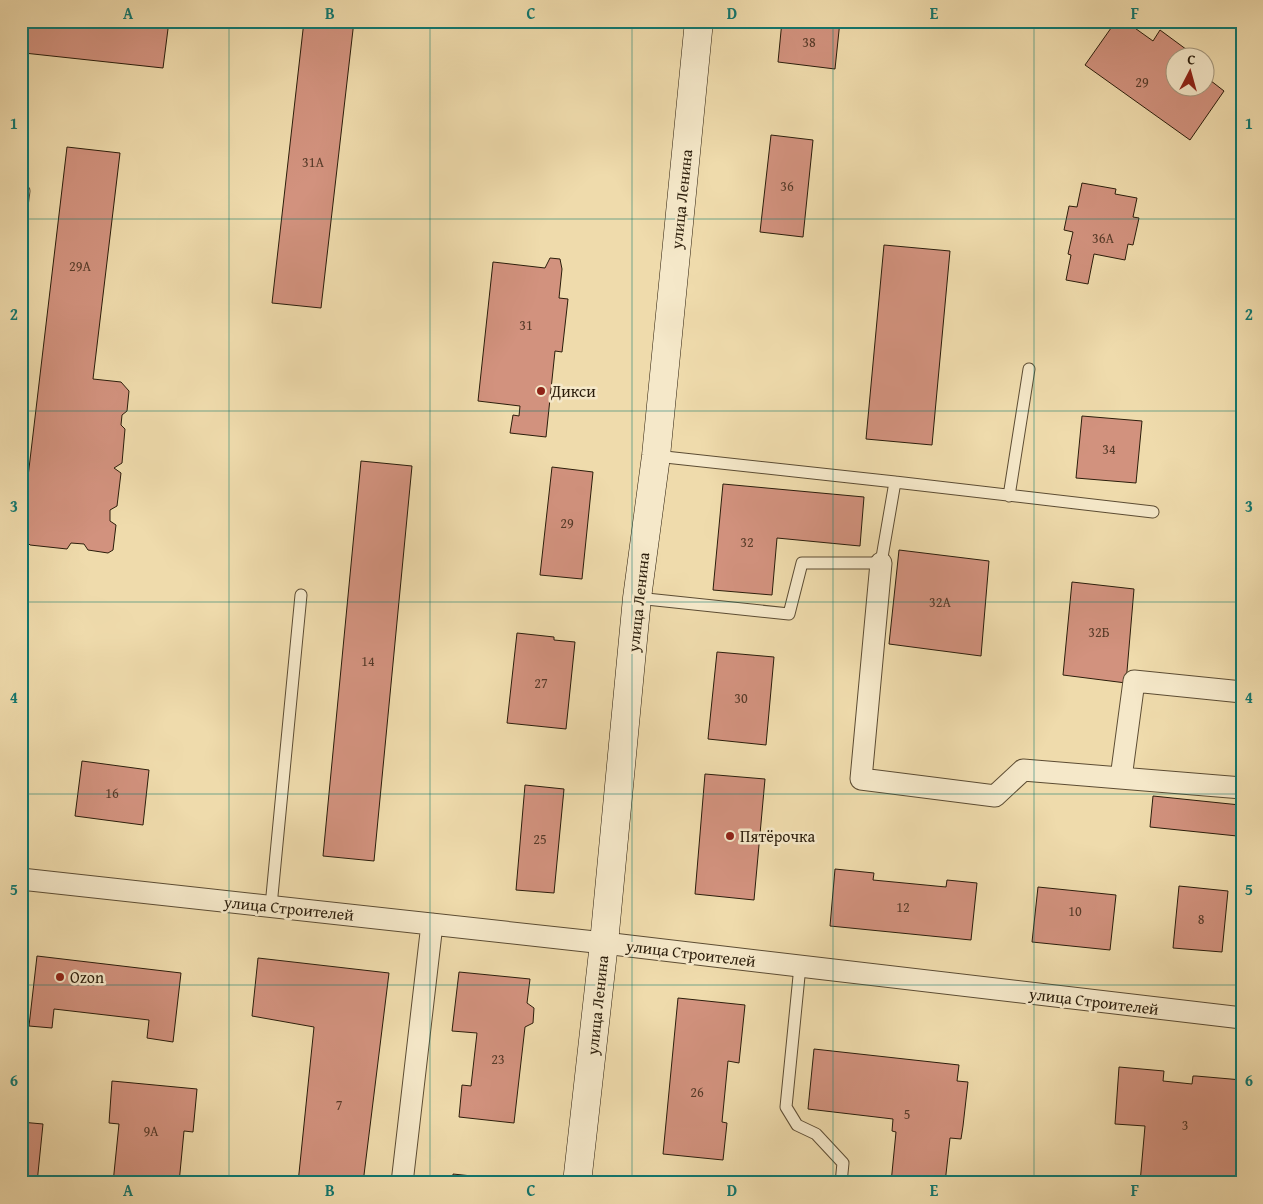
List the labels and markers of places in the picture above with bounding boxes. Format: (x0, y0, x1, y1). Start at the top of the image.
place label: Дикси (550, 379, 596, 403)
marker: Дикси (535, 385, 547, 397)
place label: Пятёрочка (740, 824, 815, 848)
marker: Пятёрочка (724, 830, 736, 842)
place label: Ozon (70, 965, 104, 989)
marker: Ozon (54, 971, 66, 983)

